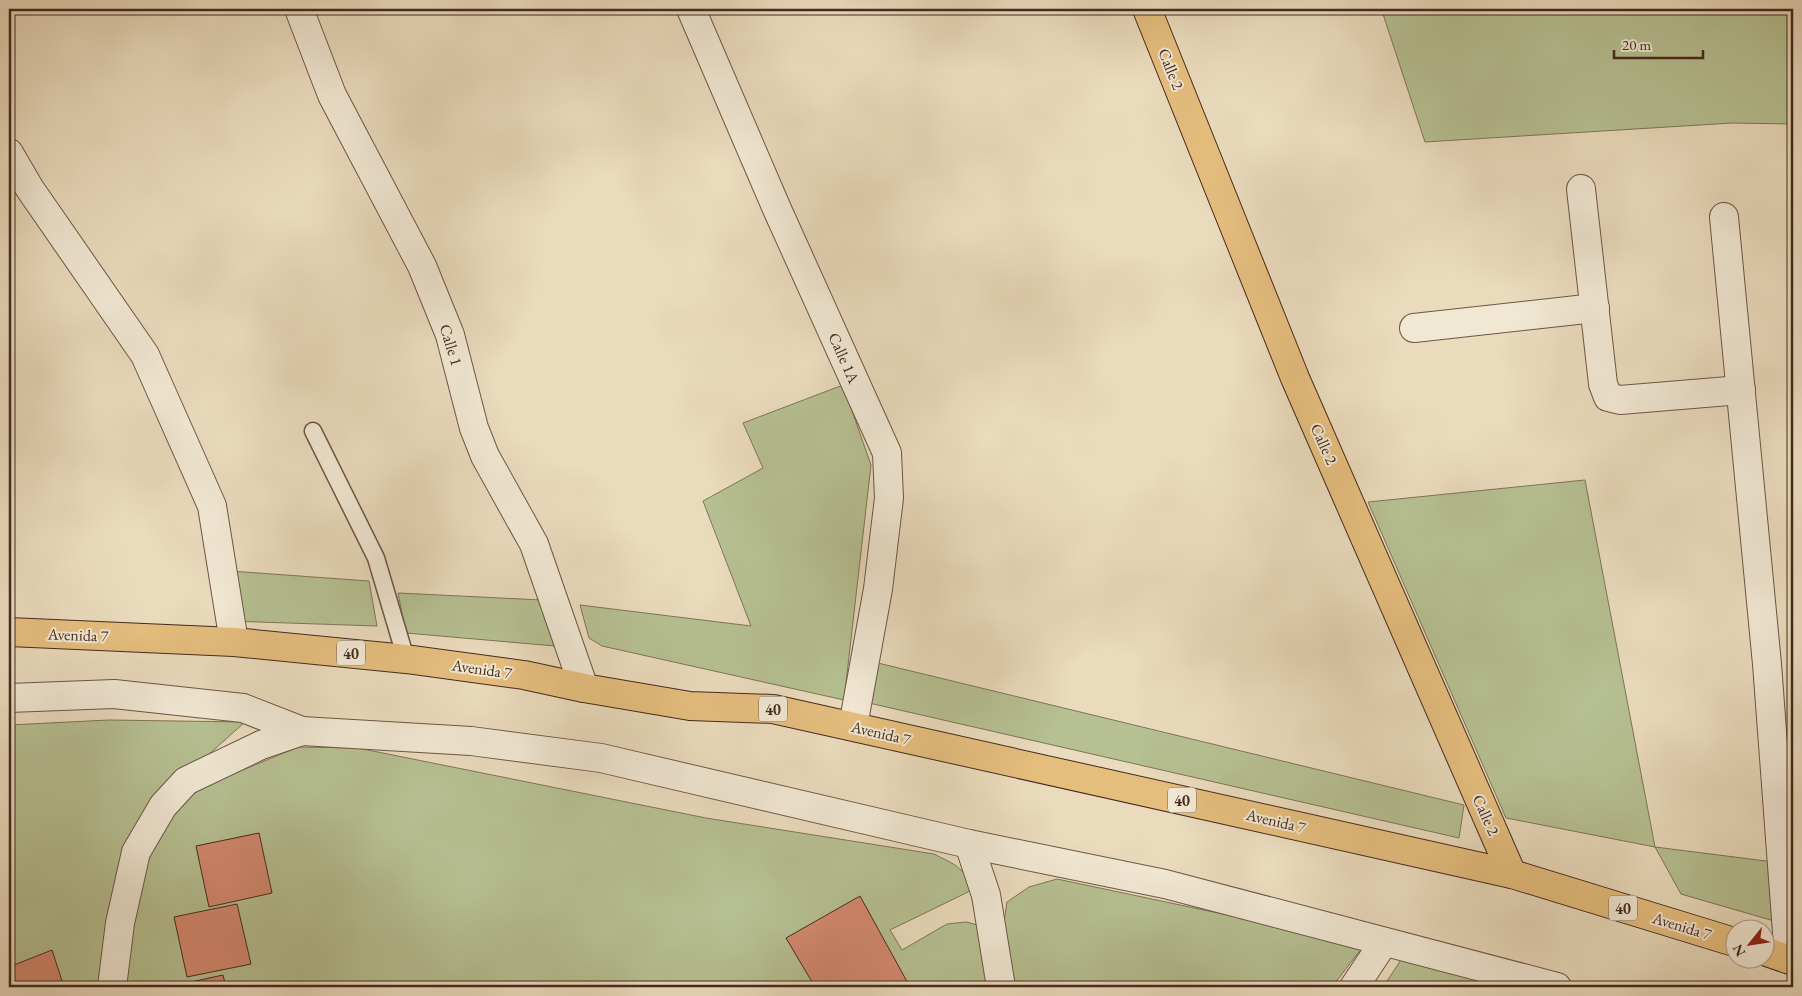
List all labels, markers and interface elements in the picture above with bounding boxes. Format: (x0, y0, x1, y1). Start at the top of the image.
scale bar (1614, 28, 1703, 60)
text: 20 m (1622, 35, 1651, 54)
street label: Calle 2 (1153, 45, 1189, 93)
street label: Calle 1 (435, 322, 467, 368)
street label: Calle 1A (824, 329, 865, 388)
street label: Calle 2 (1306, 420, 1342, 468)
street label: Avenida 7 (46, 623, 109, 647)
road number: 40 (337, 640, 365, 666)
street label: Avenida 7 (450, 654, 514, 684)
road number: 40 (759, 696, 787, 722)
street label: Avenida 7 (848, 716, 913, 750)
road number: 40 (1168, 788, 1196, 812)
street label: Calle 2 (1468, 791, 1504, 839)
street label: Avenida 7 (1243, 804, 1308, 838)
road number: 40 (1609, 896, 1637, 920)
street label: Avenida 7 (1649, 907, 1714, 945)
north arrow (1724, 918, 1774, 968)
text: N (1728, 941, 1749, 960)

